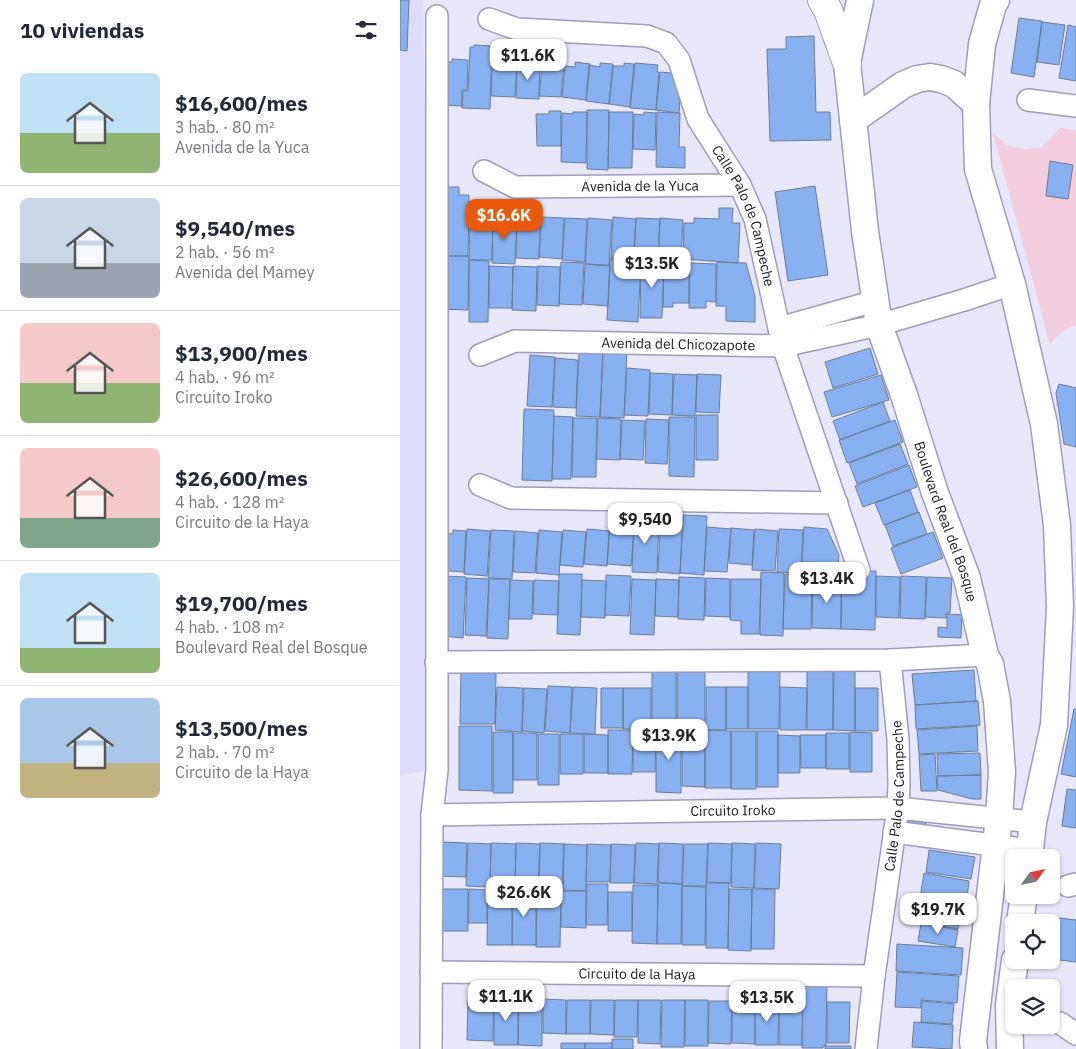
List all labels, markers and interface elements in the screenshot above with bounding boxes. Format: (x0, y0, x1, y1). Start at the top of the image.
text: 10 viviendas (20, 16, 144, 44)
icon: filters (352, 16, 380, 44)
pin: $11.6K (487, 38, 569, 81)
text: $11.6K (501, 45, 555, 65)
text: $16,600/mes (175, 89, 308, 117)
icon: home (60, 93, 120, 153)
text: 3 hab. · 80 m² (175, 117, 275, 137)
text: Avenida de la Yuca (175, 137, 309, 157)
street label: Calle Palo de Campeche (708, 142, 779, 288)
street label: Avenida de la Yuca (581, 176, 700, 195)
pin: $16.6K (463, 198, 545, 241)
text: $16.6K (477, 205, 531, 225)
text: $9,540/mes (175, 214, 295, 242)
icon: home (60, 218, 120, 278)
text: 2 hab. · 56 m² (175, 242, 275, 262)
pin: $13.5K (611, 246, 693, 289)
text: $13.5K (625, 253, 679, 273)
text: Avenida del Mamey (175, 262, 315, 282)
street label: Avenida del Chicozapote (601, 334, 756, 354)
text: $13,900/mes (175, 339, 308, 367)
icon: home (60, 343, 120, 403)
text: 4 hab. · 96 m² (175, 367, 275, 387)
text: Circuito Iroko (175, 387, 272, 407)
street label: Boulevard Real del Bosque (910, 439, 981, 604)
text: $26,600/mes (175, 464, 308, 492)
icon: home (60, 468, 120, 528)
text: 4 hab. · 128 m² (175, 492, 284, 512)
pin: $9,540 (604, 502, 686, 545)
text: $9,540 (619, 509, 671, 529)
text: Circuito de la Haya (175, 512, 309, 532)
pin: $13.4K (786, 562, 868, 604)
text: $13.4K (800, 568, 854, 588)
text: $19,700/mes (175, 589, 308, 617)
icon: home (60, 593, 120, 653)
text: 4 hab. · 108 m² (175, 617, 284, 637)
text: Boulevard Real del Bosque (175, 637, 368, 657)
text: $13,500/mes (175, 714, 308, 742)
icon: home (60, 718, 120, 778)
pin: $13.9K (628, 718, 710, 761)
street label: Calle Palo de Campeche (880, 719, 908, 873)
text: $13.9K (642, 725, 696, 745)
text: 2 hab. · 70 m² (175, 742, 275, 762)
text: Circuito de la Haya (175, 762, 309, 782)
street label: Circuito Iroko (690, 801, 776, 820)
north arrow (1005, 849, 1060, 904)
map controls (1005, 849, 1060, 1034)
pin: $26.6K (483, 876, 565, 918)
text: $26.6K (497, 882, 551, 902)
pin: $19.7K (897, 892, 979, 935)
text: $19.7K (911, 899, 965, 919)
button: locate (1005, 914, 1060, 969)
street label: Circuito de la Haya (578, 964, 696, 983)
button: layers (1005, 979, 1060, 1034)
pin: $11.1K (465, 980, 547, 1022)
pin: $13.5K (726, 980, 808, 1023)
text: $11.1K (479, 986, 533, 1006)
text: $13.5K (740, 987, 794, 1007)

